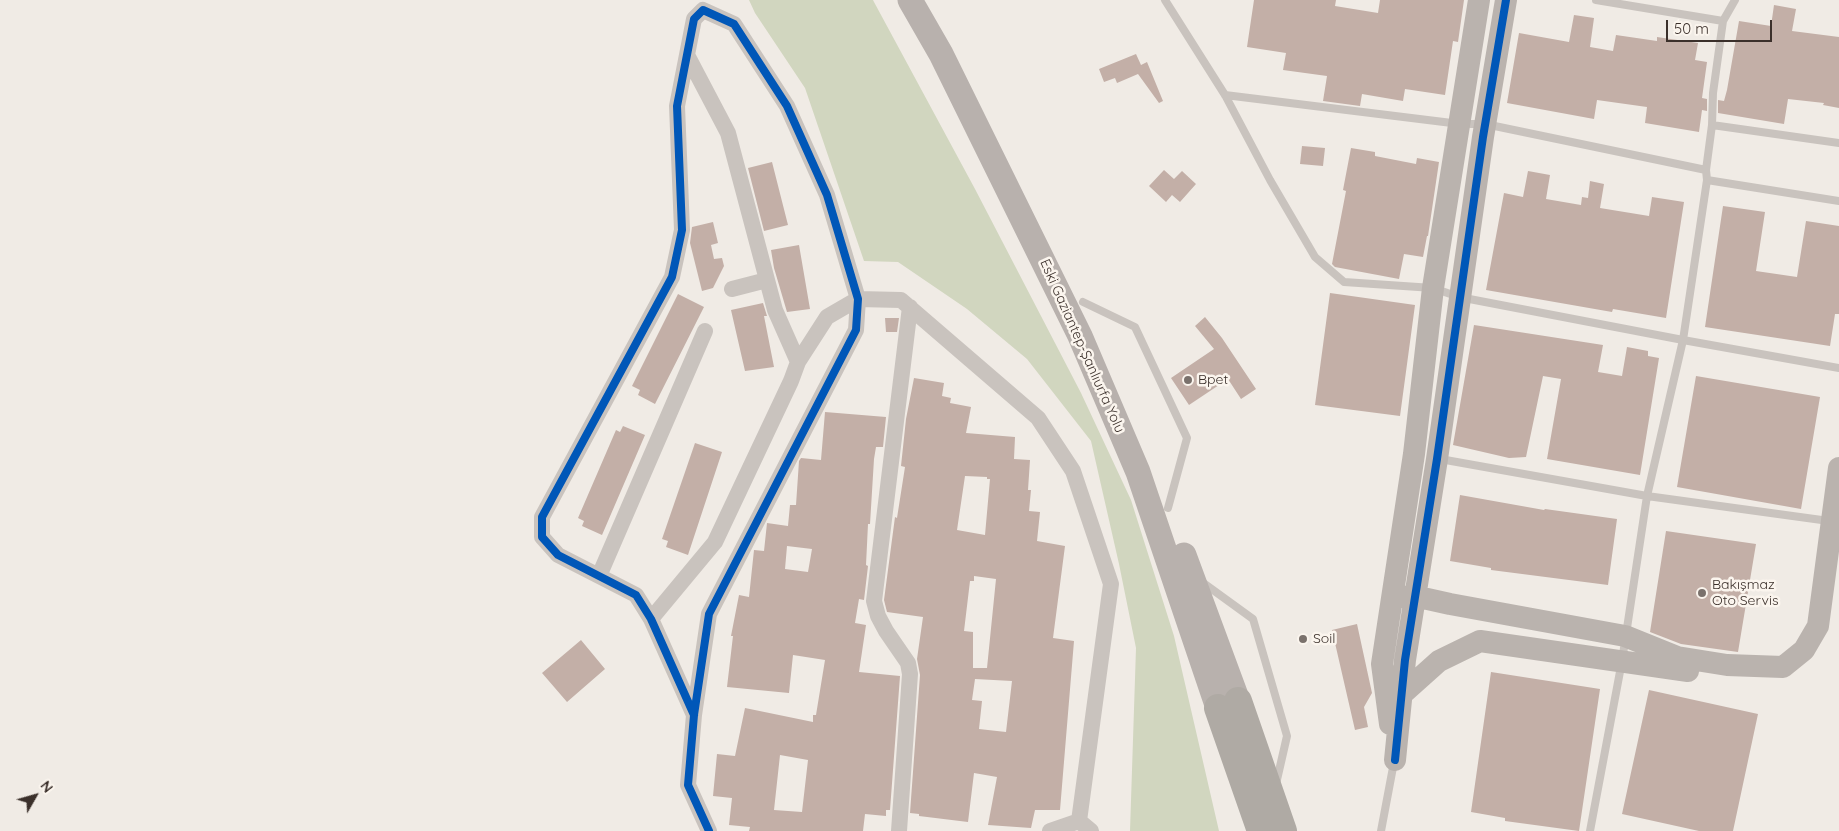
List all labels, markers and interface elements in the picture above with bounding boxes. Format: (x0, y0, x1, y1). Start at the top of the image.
scale bar (1669, 10, 1775, 42)
text: 50 m (1674, 19, 1709, 38)
street label: Eski Gaziantep-Şanlıurfa Yolu (1036, 257, 1128, 435)
place label: Bpet (1198, 372, 1228, 388)
marker: Bpet (1182, 374, 1194, 386)
place label: Bakışmaz Oto Servis (1712, 577, 1779, 610)
marker: Bakışmaz Oto Servis (1696, 587, 1708, 599)
place label: Soil (1313, 631, 1336, 647)
marker: Soil (1297, 633, 1309, 645)
north arrow (10, 771, 60, 821)
text: N (37, 777, 57, 796)

